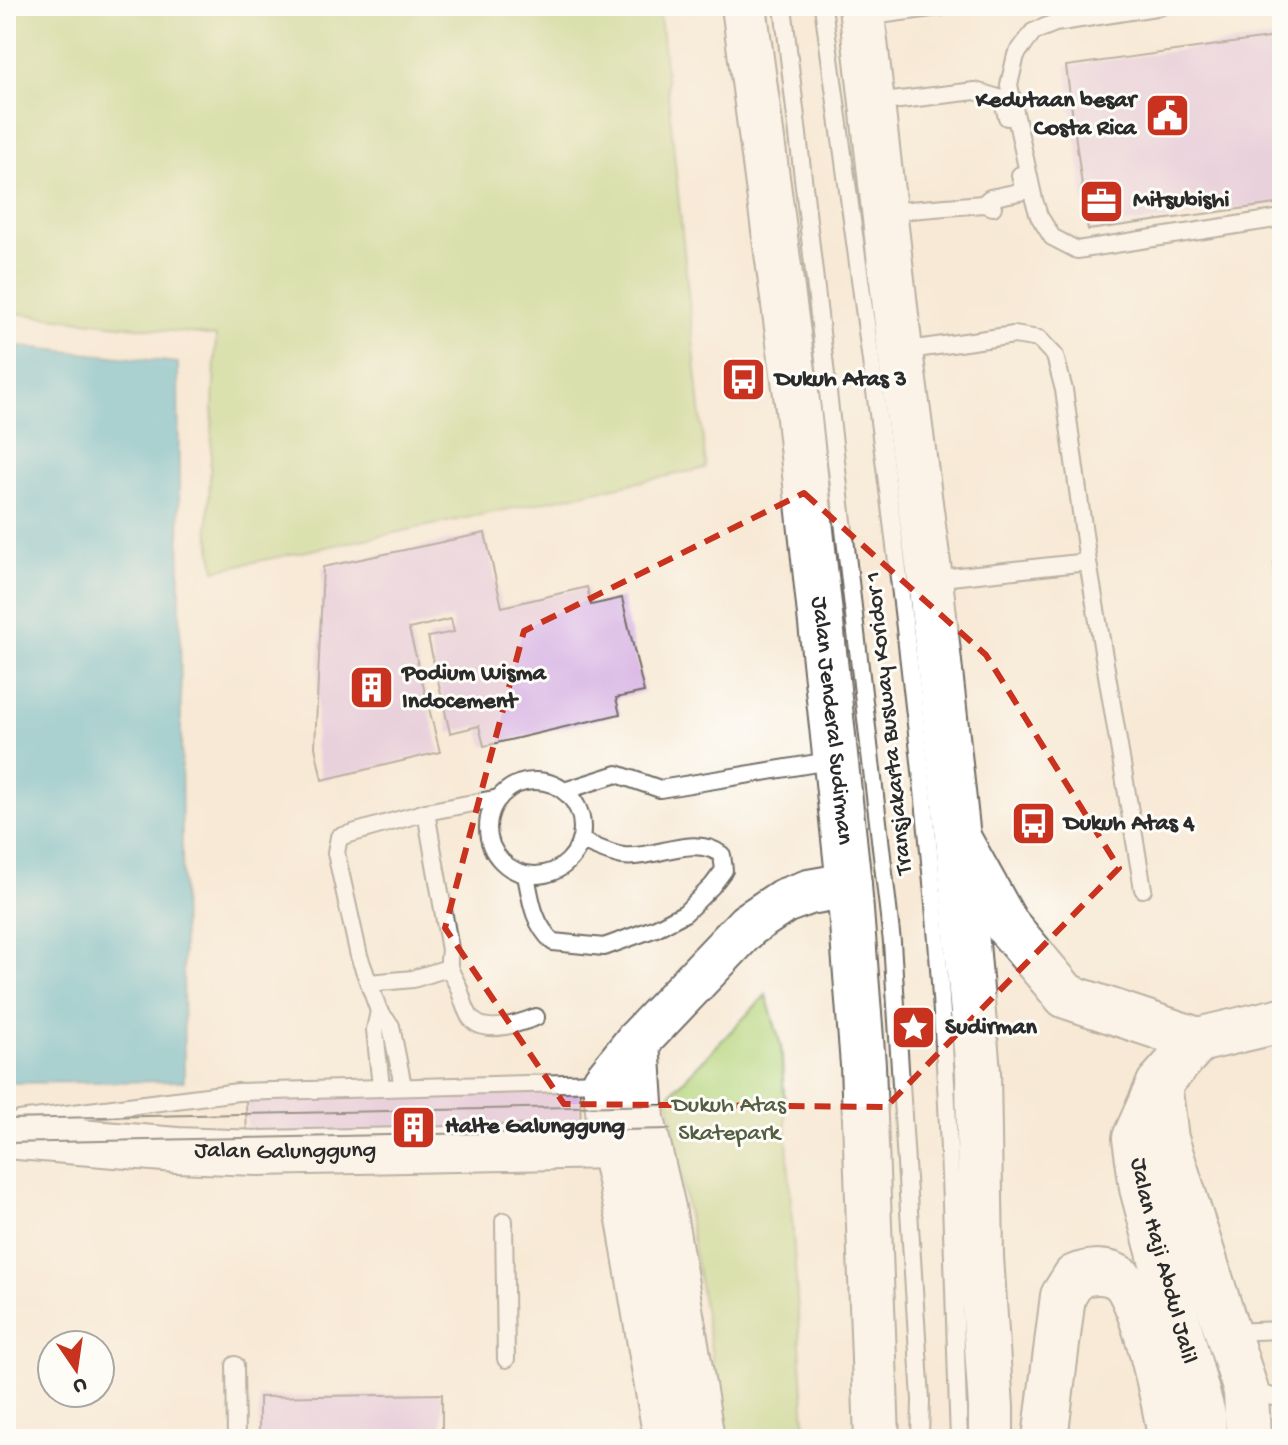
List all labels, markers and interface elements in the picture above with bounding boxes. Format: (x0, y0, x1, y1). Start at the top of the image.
place label: Kedutaan besar Costa Rica (975, 87, 1139, 144)
public building icon: Kedutaan besar Costa Rica (1143, 91, 1191, 139)
office icon: Mitsubishi (1078, 177, 1126, 225)
place label: Mitsubishi (1133, 187, 1230, 216)
bus stop icon: Dukuh Atas 3 (720, 356, 768, 404)
place label: Dukuh Atas 3 (773, 366, 907, 395)
street label: Transjakarta Busway Koridor 1 (860, 570, 921, 878)
street label: Jalan Jenderal Sudirman (804, 595, 859, 847)
place label: Podium Wisma Indocement (400, 660, 547, 717)
building icon: Podium Wisma Indocement (347, 664, 395, 712)
bus stop icon: Dukuh Atas 4 (1009, 800, 1057, 848)
place label: Dukuh Atas 4 (1062, 810, 1195, 839)
place icon: Sudirman (890, 1004, 938, 1052)
place label: Sudirman (945, 1014, 1038, 1043)
park label: Dukuh Atas Skatepark (670, 1092, 787, 1149)
building icon: Halte Galunggung (390, 1103, 438, 1151)
place label: Halte Galunggung (445, 1113, 626, 1142)
street label: Jalan Galunggung (194, 1136, 377, 1168)
street label: Jalan Haji Abdul Jalil (1123, 1156, 1203, 1367)
north arrow (36, 1329, 116, 1409)
text: U (70, 1370, 89, 1399)

